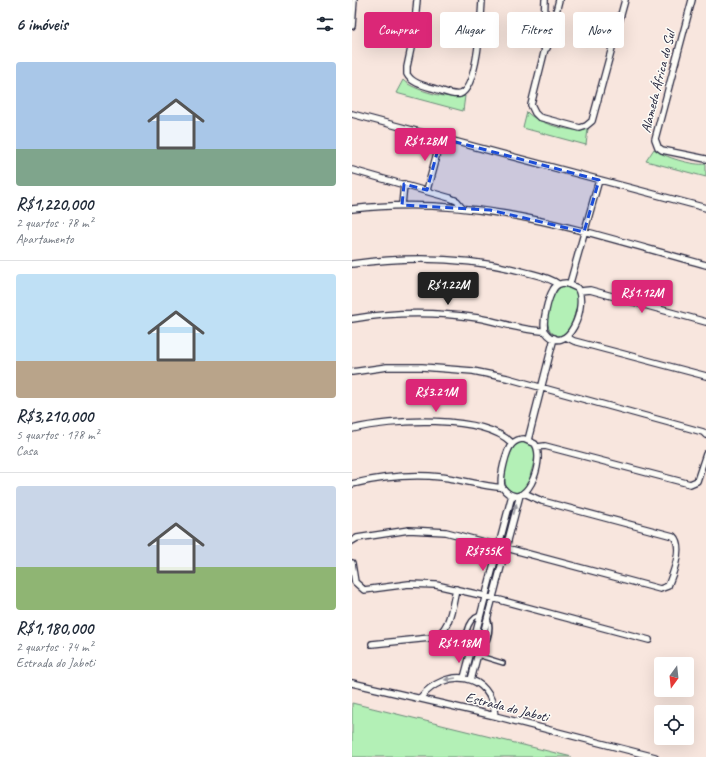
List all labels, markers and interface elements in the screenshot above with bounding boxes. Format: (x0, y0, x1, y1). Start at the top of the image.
chip: Comprar (364, 12, 432, 48)
chip: Alugar (440, 12, 499, 48)
chip: Filtros (507, 12, 565, 48)
chip: Novo (573, 12, 624, 48)
icon: filters (314, 13, 336, 35)
text: 6 imóveis (16, 14, 68, 35)
street label: Alameda África do Sul (637, 27, 679, 135)
icon: home (140, 88, 212, 160)
pin: R$1.28M (388, 128, 462, 162)
text: R$1.28M (404, 133, 446, 149)
text: R$1,220,000 (16, 194, 93, 215)
text: 2 quartos · 78 m² (16, 215, 93, 231)
text: Apartamento (16, 231, 74, 247)
pin: R$1.22M (411, 272, 485, 306)
text: R$1.22M (427, 277, 469, 293)
pin: R$1.12M (605, 280, 679, 314)
text: R$1.12M (621, 285, 663, 301)
icon: home (140, 300, 212, 372)
pin: R$3.21M (399, 379, 473, 413)
text: R$3.21M (415, 384, 457, 400)
text: R$3,210,000 (16, 406, 93, 427)
text: 5 quartos · 178 m² (16, 427, 99, 443)
text: Casa (16, 443, 37, 459)
one-way arrow (513, 503, 519, 516)
icon: home (140, 512, 212, 584)
pin: R$755K (450, 538, 516, 572)
text: R$755K (465, 543, 501, 559)
text: R$1,180,000 (16, 618, 93, 639)
pin: R$1.18M (422, 630, 496, 664)
text: R$1.18M (438, 635, 480, 651)
text: 2 quartos · 74 m² (16, 639, 93, 655)
text: Estrada do Jaboti (16, 655, 95, 671)
north arrow (654, 657, 694, 697)
map controls (654, 657, 694, 745)
one-way arrow (444, 676, 456, 682)
street label: Estrada do Jaboti (464, 688, 553, 726)
button: locate (654, 705, 694, 745)

